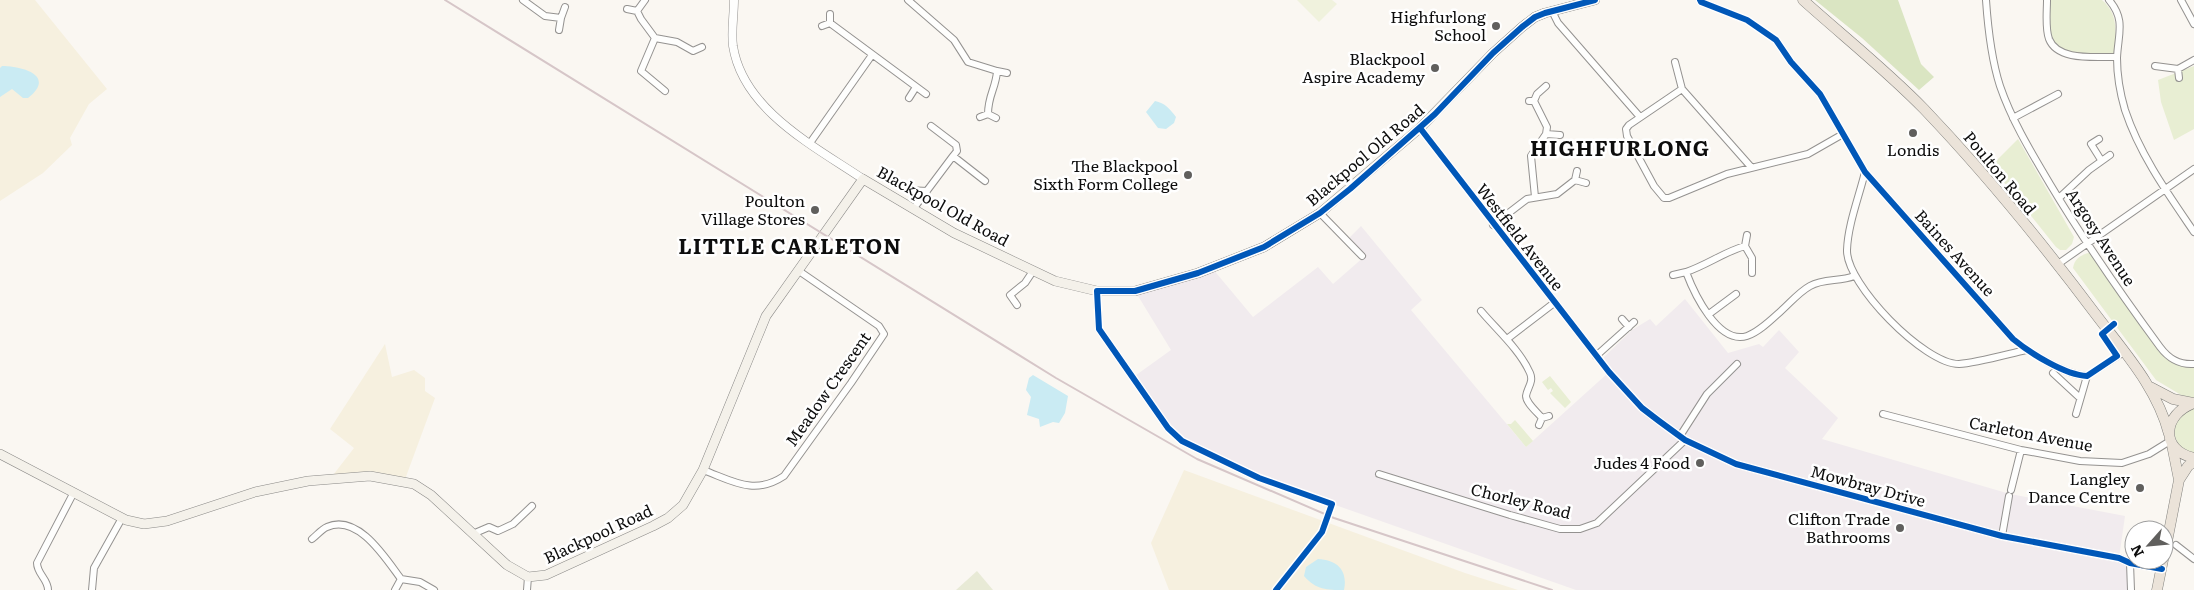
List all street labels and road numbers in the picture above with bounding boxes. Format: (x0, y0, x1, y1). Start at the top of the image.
street label: Blackpool Old Road (1300, 97, 1429, 211)
street label: Poulton Road (1959, 125, 2043, 219)
street label: Blackpool Old Road (873, 159, 1014, 252)
street label: Westfield Avenue (1471, 178, 1570, 295)
street label: Argosy Avenue (2061, 183, 2143, 290)
street label: Baines Avenue (1910, 204, 2001, 301)
street label: Meadow Crescent (779, 326, 876, 451)
street label: Carleton Avenue (1967, 409, 2095, 457)
street label: Mowbray Drive (1808, 458, 1928, 512)
street label: Chorley Road (1469, 476, 1574, 524)
street label: Blackpool Road (539, 497, 656, 569)

